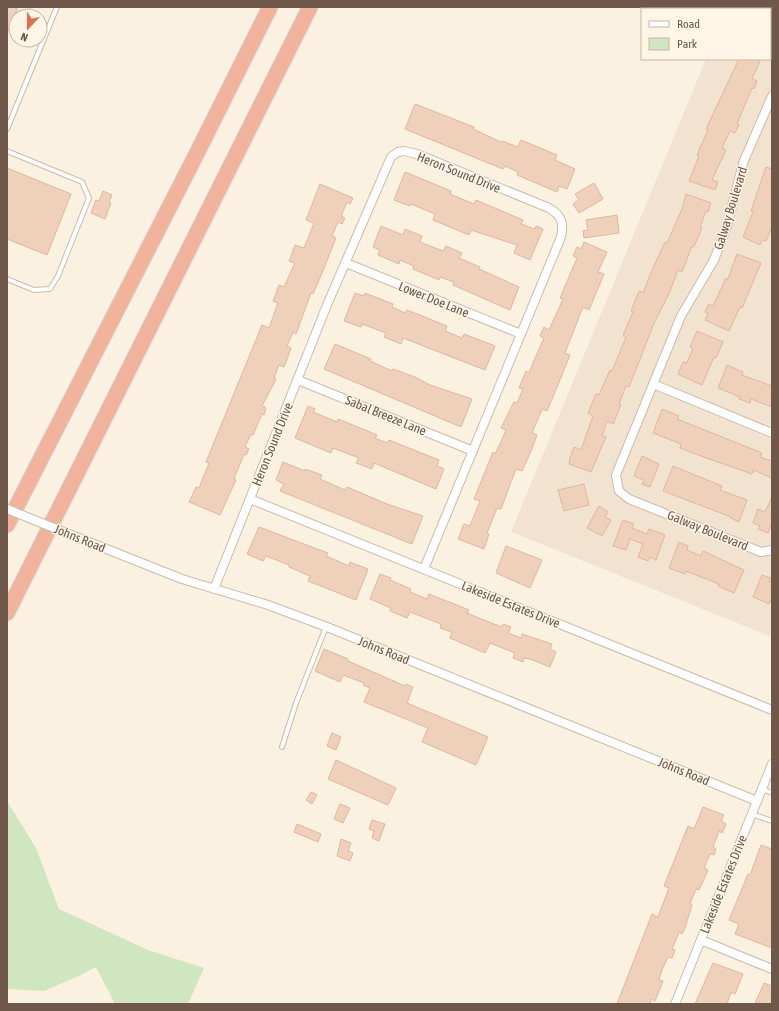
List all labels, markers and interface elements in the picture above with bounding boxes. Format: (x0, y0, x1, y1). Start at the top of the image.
north arrow (8, 8, 48, 48)
legend (641, 8, 771, 60)
text: Road (677, 17, 700, 31)
text: N (19, 30, 30, 44)
text: Park (677, 37, 698, 51)
street label: Heron Sound Drive (415, 149, 503, 196)
street label: Galway Boulevard (711, 165, 750, 251)
street label: Lower Doe Lane (396, 279, 471, 320)
street label: Sabal Breeze Lane (343, 392, 429, 439)
street label: Heron Sound Drive (249, 400, 296, 488)
street label: Galway Boulevard (665, 507, 750, 554)
street label: Johns Road (52, 521, 108, 556)
street label: Lakeside Estates Drive (459, 578, 562, 631)
street label: Johns Road (356, 633, 412, 668)
street label: Johns Road (656, 754, 712, 789)
street label: Lakeside Estates Drive (697, 833, 750, 936)

